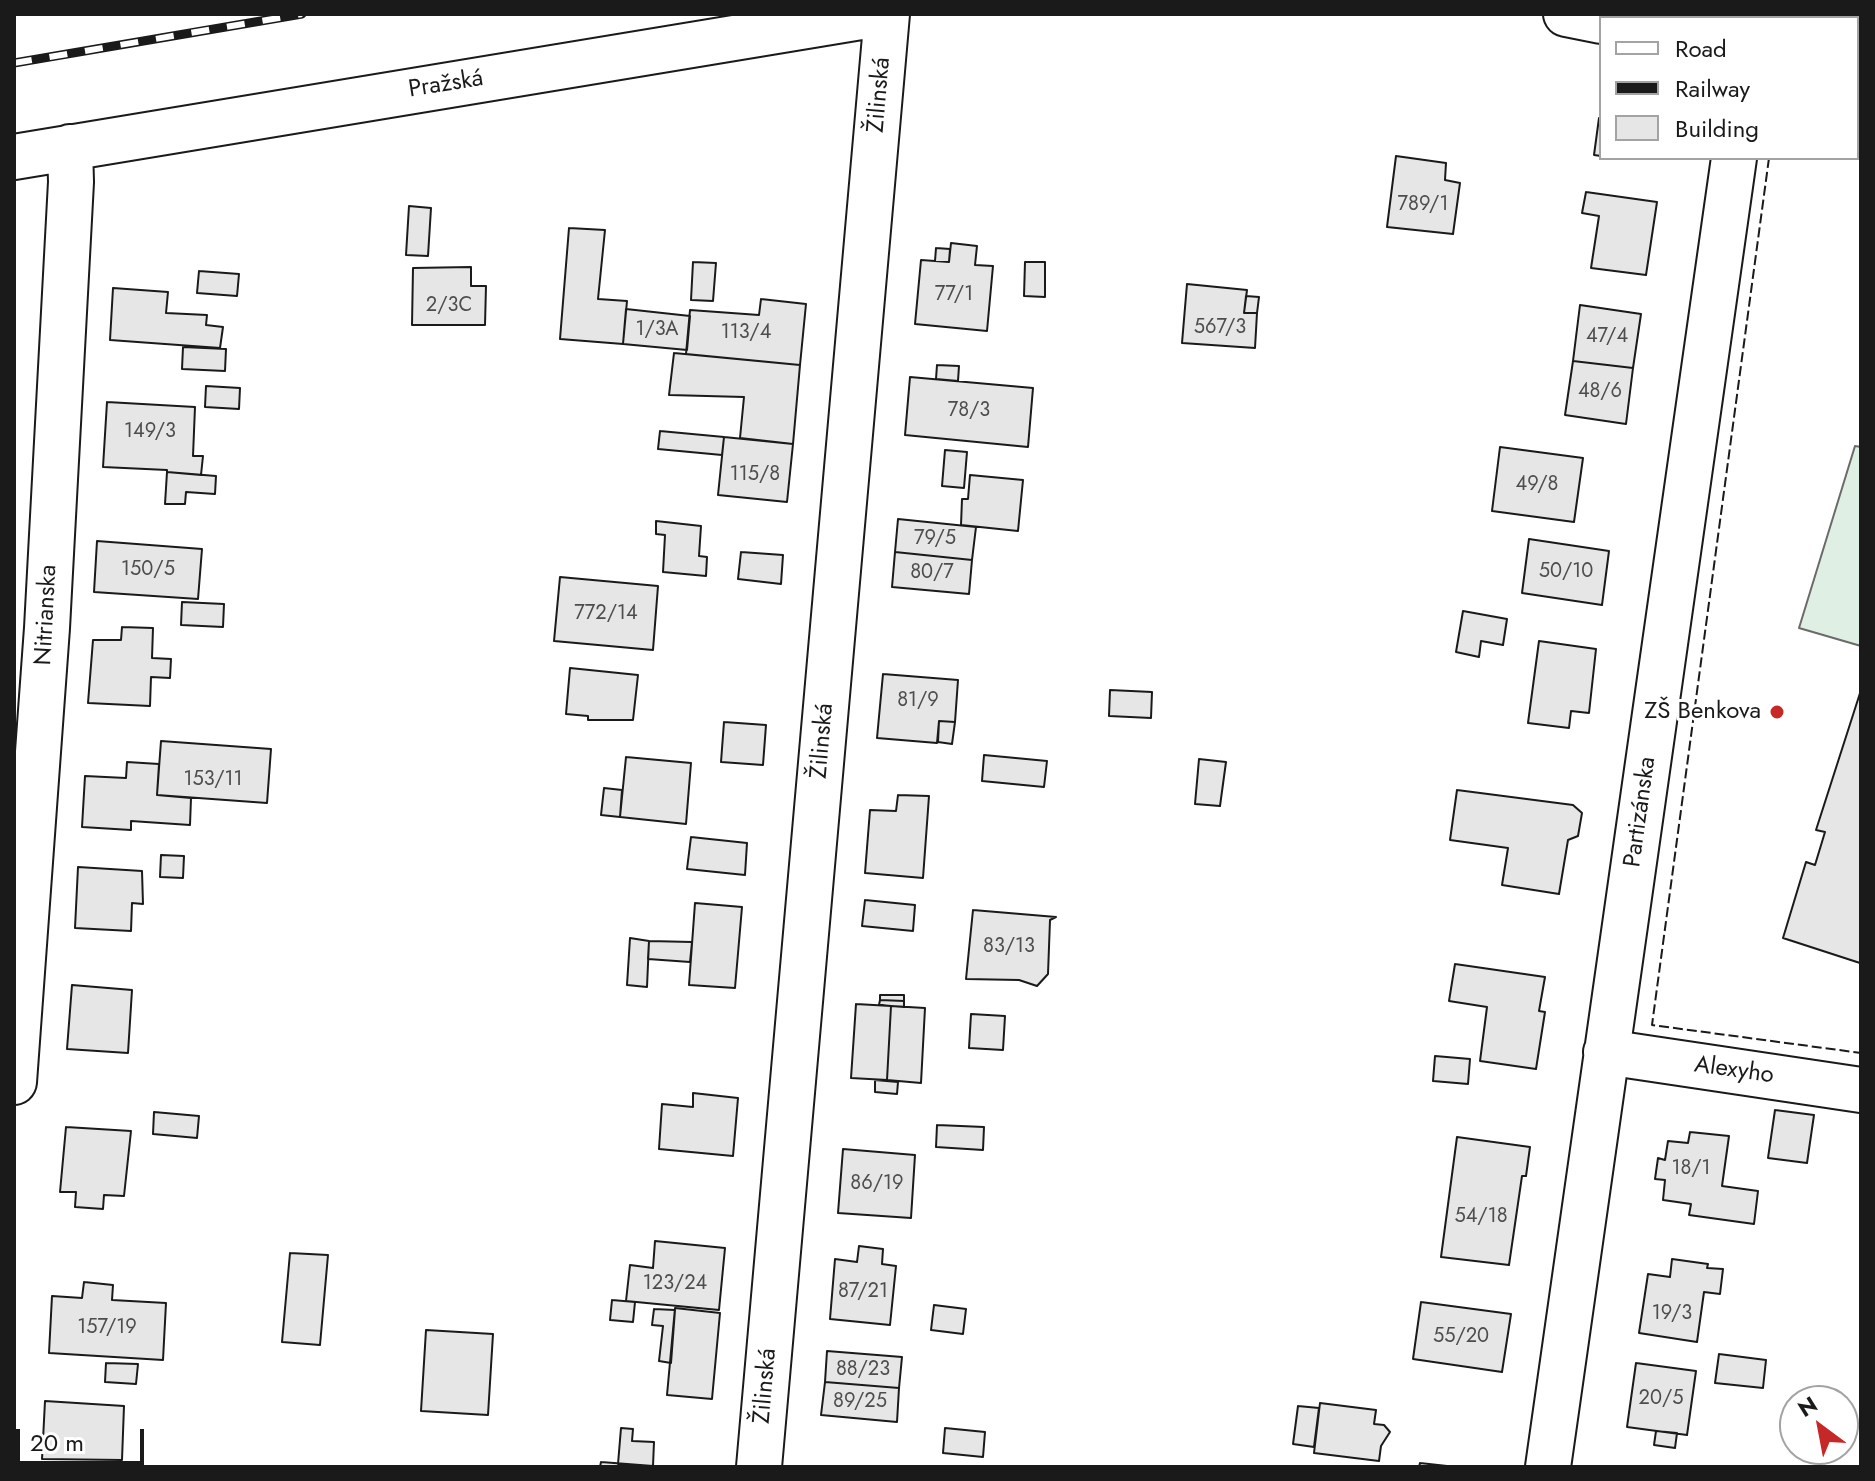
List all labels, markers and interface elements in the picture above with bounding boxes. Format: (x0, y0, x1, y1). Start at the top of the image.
legend (1599, 16, 1859, 160)
text: Road (1675, 31, 1727, 66)
street label: Žilinská (862, 56, 898, 134)
street label: Pražská (407, 65, 485, 105)
text: Railway (1675, 71, 1750, 106)
text: Building (1675, 111, 1759, 146)
house number: 789/1 (1398, 193, 1448, 217)
house number: 77/1 (935, 283, 973, 307)
house number: 2/3C (426, 294, 472, 318)
house number: 567/3 (1194, 316, 1246, 340)
house number: 1/3A (635, 318, 679, 342)
house number: 113/4 (721, 321, 771, 345)
house number: 47/4 (1586, 325, 1628, 349)
house number: 48/6 (1578, 380, 1622, 404)
house number: 78/3 (948, 399, 990, 423)
house number: 149/3 (124, 420, 176, 444)
house number: 115/8 (730, 463, 780, 487)
house number: 49/8 (1516, 473, 1558, 497)
house number: 79/5 (914, 527, 956, 551)
house number: 150/5 (121, 558, 175, 582)
house number: 50/10 (1539, 560, 1593, 584)
house number: 80/7 (910, 561, 954, 585)
street label: Nitrianska (30, 564, 64, 666)
house number: 772/14 (574, 602, 638, 626)
house number: 81/9 (897, 689, 939, 713)
place label: ZŠ Benkova (1644, 698, 1761, 726)
street label: Žilinská (805, 702, 841, 780)
marker: ZŠ Benkova (1768, 703, 1786, 721)
street label: Partizánska (1619, 755, 1663, 869)
house number: 153/11 (183, 768, 243, 792)
house number: 83/13 (983, 935, 1035, 959)
street label: Alexyho (1692, 1051, 1776, 1091)
house number: 18/1 (1672, 1157, 1710, 1181)
house number: 86/19 (850, 1172, 904, 1196)
house number: 54/18 (1454, 1205, 1508, 1229)
house number: 123/24 (643, 1272, 707, 1296)
house number: 87/21 (838, 1280, 888, 1304)
house number: 19/3 (1652, 1302, 1692, 1326)
house number: 157/19 (77, 1316, 137, 1340)
house number: 55/20 (1433, 1325, 1489, 1349)
street label: Žilinská (748, 1347, 784, 1425)
house number: 88/23 (836, 1358, 890, 1382)
north arrow (1779, 1385, 1859, 1465)
house number: 20/5 (1639, 1387, 1683, 1411)
text: N (1791, 1388, 1823, 1425)
house number: 89/25 (833, 1390, 887, 1414)
scale bar (20, 1413, 148, 1463)
text: 20 m (30, 1425, 84, 1460)

